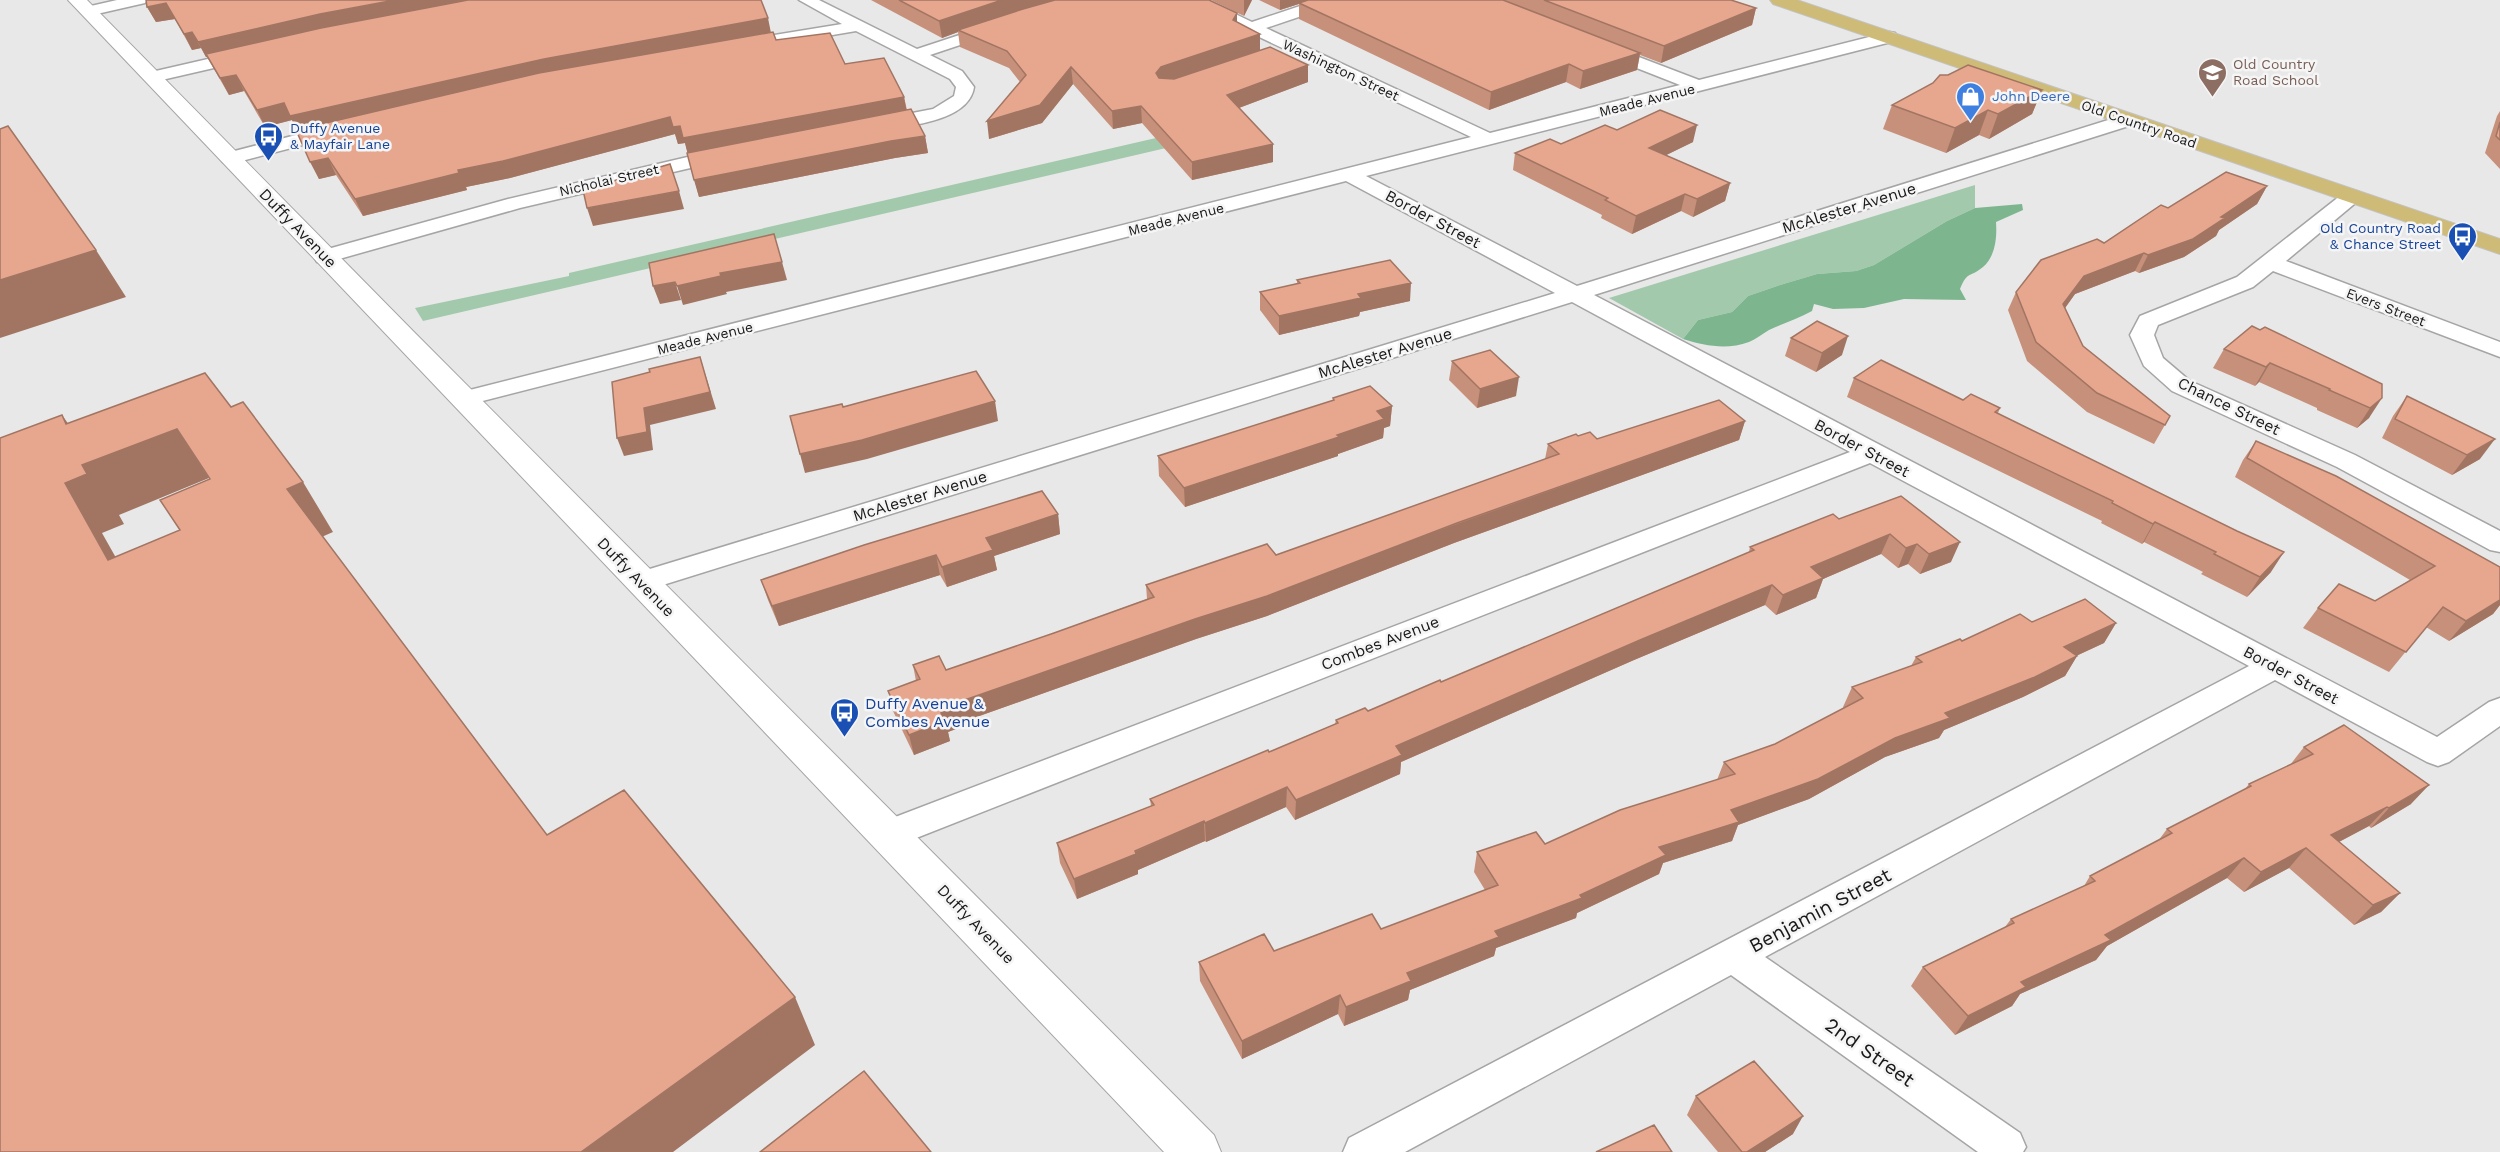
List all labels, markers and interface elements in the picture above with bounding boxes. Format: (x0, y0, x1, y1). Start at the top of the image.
street label: Washington Street (1280, 36, 1402, 104)
school or university icon: Old Country Road School (2196, 56, 2228, 98)
place label: Old Country Road School (2233, 56, 2319, 88)
street label: Meade Avenue (1597, 80, 1697, 120)
shop icon: John Deere (1955, 80, 1987, 122)
place label: John Deere (1992, 88, 2070, 104)
street label: Old Country Road (2079, 97, 2199, 151)
bus stop icon: Duffy Avenue & Mayfair Lane (253, 120, 285, 162)
place label: Duffy Avenue & Mayfair Lane (290, 120, 390, 152)
street label: Nicholai Street (558, 161, 660, 199)
street label: McAlester Avenue (1780, 179, 1918, 237)
street label: Duffy Avenue (255, 184, 341, 272)
street label: Border Street (1382, 186, 1484, 252)
street label: Meade Avenue (1126, 199, 1226, 239)
place label: Old Country Road & Chance Street (2320, 220, 2441, 252)
bus stop icon: Old Country Road & Chance Street (2446, 220, 2478, 262)
street label: Evers Street (2344, 285, 2428, 329)
street label: Meade Avenue (655, 318, 755, 358)
street label: McAlester Avenue (1316, 324, 1454, 382)
street label: Chance Street (2175, 373, 2284, 439)
street label: Border Street (1811, 415, 1913, 481)
street label: McAlester Avenue (851, 467, 989, 525)
street label: Duffy Avenue (593, 533, 679, 621)
street label: Combes Avenue (1318, 612, 1442, 674)
street label: Border Street (2240, 642, 2342, 708)
place label: Duffy Avenue & Combes Avenue (865, 694, 990, 731)
bus stop icon: Duffy Avenue & Combes Avenue (828, 696, 860, 738)
street label: Benjamin Street (1745, 862, 1896, 958)
street label: Duffy Avenue (933, 880, 1019, 968)
street label: 2nd Street (1821, 1012, 1920, 1092)

